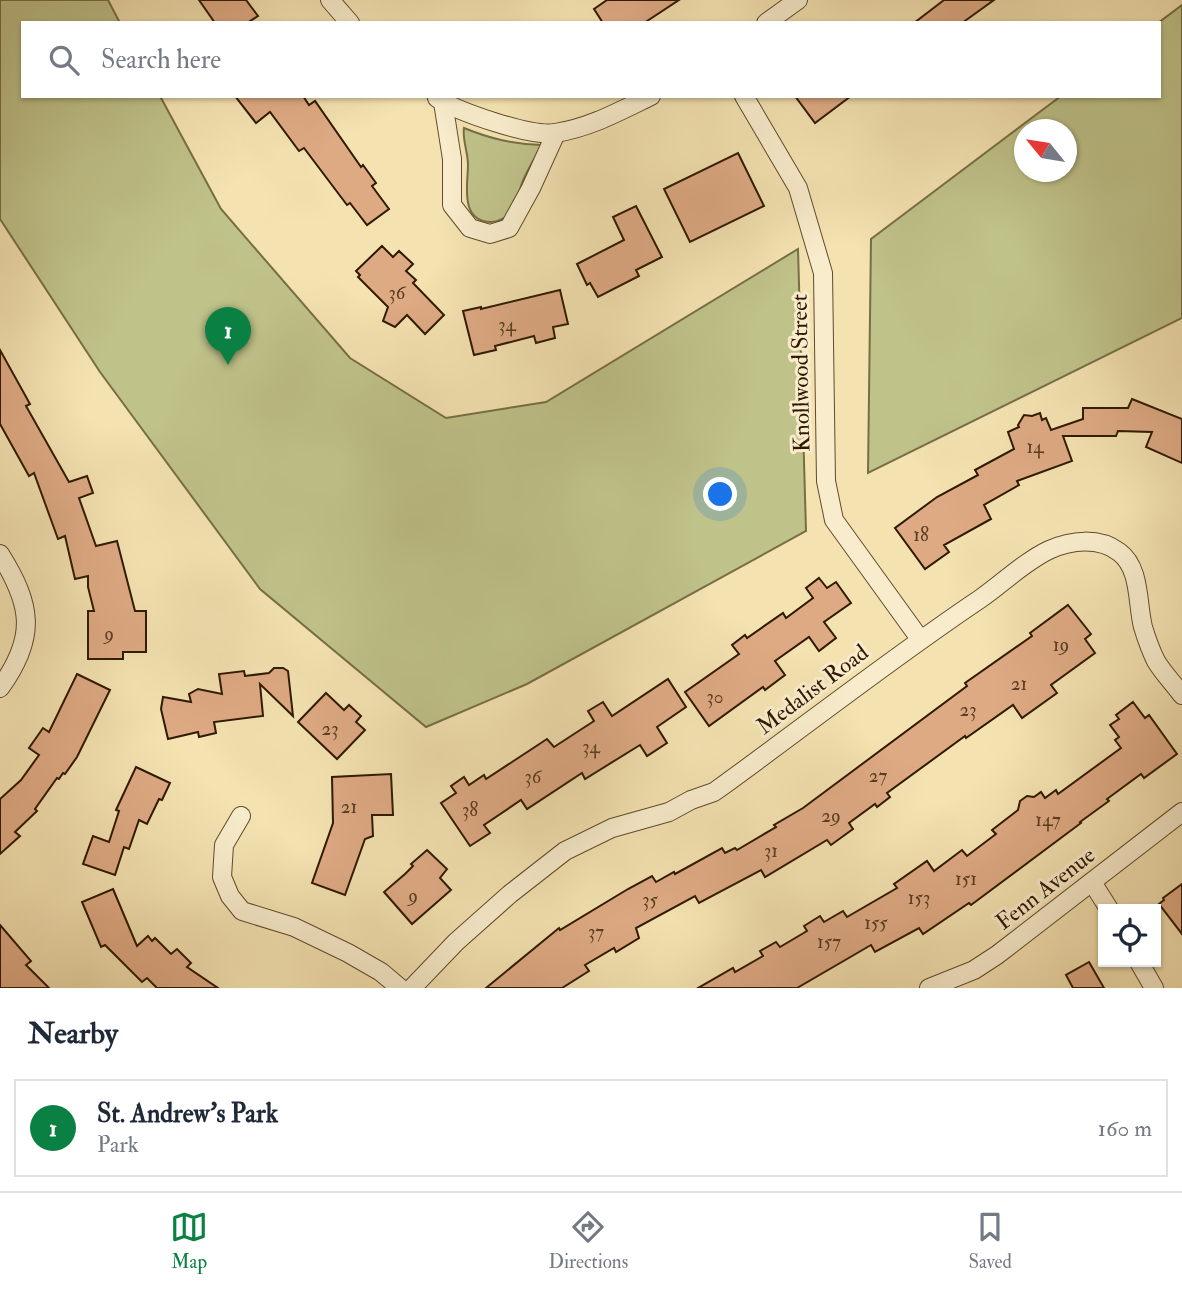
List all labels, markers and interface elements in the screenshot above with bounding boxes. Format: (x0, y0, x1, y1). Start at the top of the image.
search box (21, 21, 1161, 98)
icon: search (45, 41, 83, 79)
text: Search here (101, 44, 221, 76)
north arrow (1014, 119, 1077, 182)
house number: 36 (389, 281, 407, 305)
street label: Knollwood Street (785, 294, 816, 452)
pin: 1 (205, 307, 251, 365)
house number: 34 (498, 313, 516, 337)
house number: 14 (1026, 435, 1044, 459)
your location (703, 477, 737, 511)
house number: 18 (913, 523, 929, 547)
house number: 9 (102, 622, 114, 646)
house number: 19 (1053, 633, 1069, 657)
street label: Medalist Road (751, 638, 874, 741)
house number: 21 (1011, 672, 1027, 696)
house number: 30 (706, 685, 724, 709)
house number: 23 (960, 698, 976, 722)
house number: 23 (322, 717, 338, 741)
house number: 34 (582, 735, 600, 759)
house number: 27 (869, 764, 887, 788)
house number: 36 (525, 765, 543, 789)
house number: 21 (341, 795, 357, 819)
house number: 38 (462, 798, 478, 822)
house number: 29 (821, 804, 841, 828)
house number: 147 (1035, 808, 1061, 832)
house number: 31 (764, 839, 778, 863)
street label: Fenn Avenue (990, 840, 1101, 936)
house number: 151 (955, 867, 977, 891)
house number: 9 (406, 884, 418, 908)
house number: 153 (908, 886, 930, 910)
house number: 35 (642, 888, 658, 912)
map controls (1098, 904, 1161, 967)
button: locate (1098, 904, 1161, 967)
house number: 155 (864, 911, 888, 935)
house number: 37 (588, 920, 604, 944)
house number: 157 (817, 930, 841, 954)
text: Nearby (28, 1015, 118, 1052)
text: St. Andrew’s Park (97, 1098, 278, 1130)
text: 1 (49, 1114, 57, 1143)
text: 160 m (1098, 1114, 1152, 1143)
text: Park (97, 1130, 139, 1159)
tab: Map (170, 1208, 208, 1274)
tab: Directions (548, 1208, 628, 1274)
tab: Saved (968, 1208, 1012, 1274)

